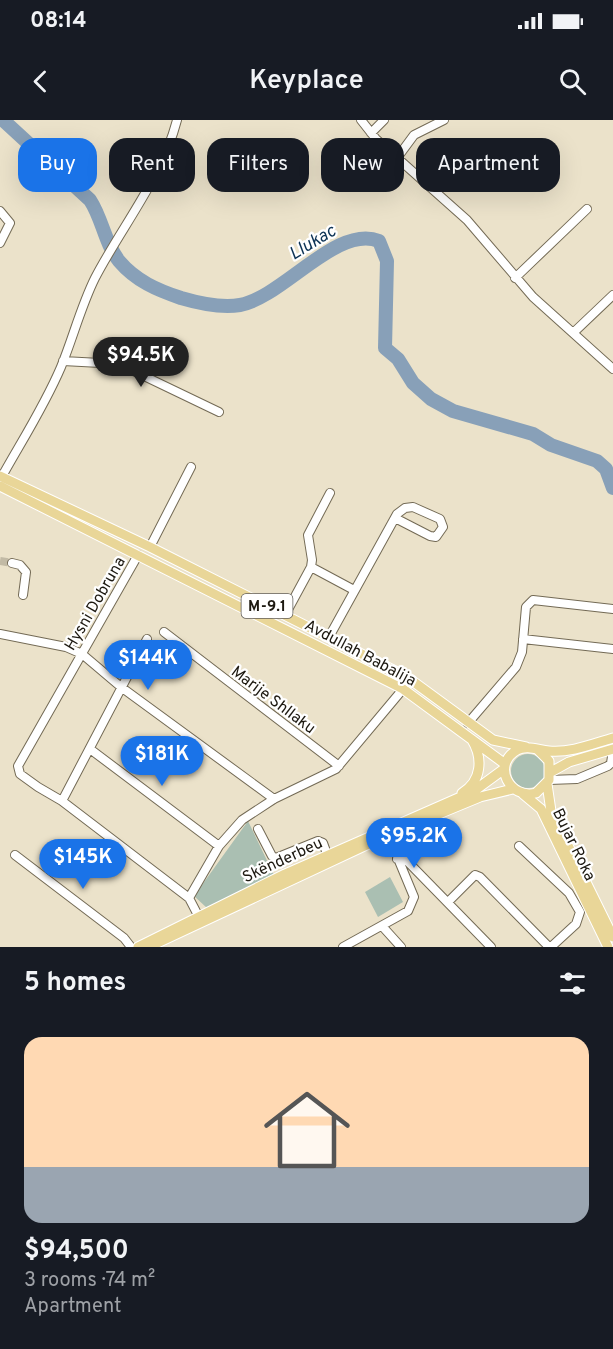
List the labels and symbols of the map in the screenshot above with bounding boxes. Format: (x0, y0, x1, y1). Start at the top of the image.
water label: Llukac (285, 220, 341, 266)
pin: $94.5K (92, 337, 190, 388)
street label: Hysni Dobruna (61, 554, 131, 654)
road number: M-9.1 (242, 594, 292, 618)
street label: Avdullah Babalija (301, 616, 419, 692)
pin: $144K (106, 640, 190, 691)
street label: Marije Shllaku (227, 662, 319, 739)
pin: $181K (120, 736, 204, 787)
street label: Bujar Roka (547, 805, 599, 885)
pin: $95.2K (365, 818, 463, 869)
street label: Skënderbeu (240, 834, 326, 888)
pin: $145K (41, 839, 125, 890)

